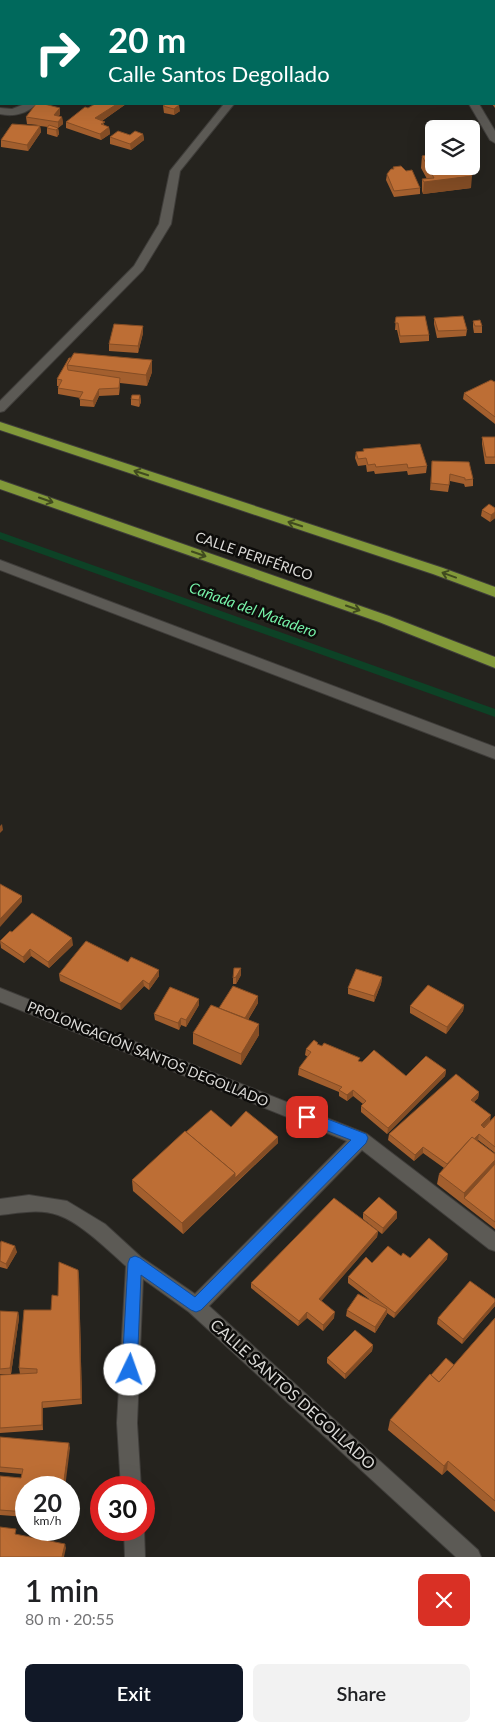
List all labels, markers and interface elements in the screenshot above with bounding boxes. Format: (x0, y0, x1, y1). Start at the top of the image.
text: 20 m (108, 18, 186, 60)
icon: right (25, 20, 90, 85)
text: Calle Santos Degollado (108, 60, 330, 87)
map controls (425, 120, 480, 175)
button: layers (425, 120, 480, 175)
one-way arrow (134, 468, 149, 477)
one-way arrow (38, 496, 53, 505)
one-way arrow (288, 519, 303, 528)
street label: CALLE PERIFÉRICO (193, 527, 315, 584)
one-way arrow (191, 550, 206, 559)
one-way arrow (442, 570, 458, 579)
water label: Cañada del Matadero (187, 578, 320, 641)
one-way arrow (344, 603, 360, 613)
street label: PROLONGACIÓN SANTOS DEGOLLADO (25, 997, 271, 1110)
pin (286, 1096, 328, 1138)
icon: arrive (293, 1103, 321, 1131)
street label: CALLE SANTOS DEGOLLADO (207, 1315, 380, 1473)
position arrow (103, 1343, 155, 1395)
speed limit sign: 30 (90, 1476, 155, 1541)
text: 20 (33, 1487, 62, 1517)
text: km/h (33, 1513, 62, 1528)
text: 1 min (25, 1572, 99, 1608)
button: close (418, 1574, 470, 1626)
text: 80 m · 20:55 (25, 1609, 114, 1628)
button: Exit (25, 1664, 243, 1722)
button: Share (253, 1664, 470, 1722)

